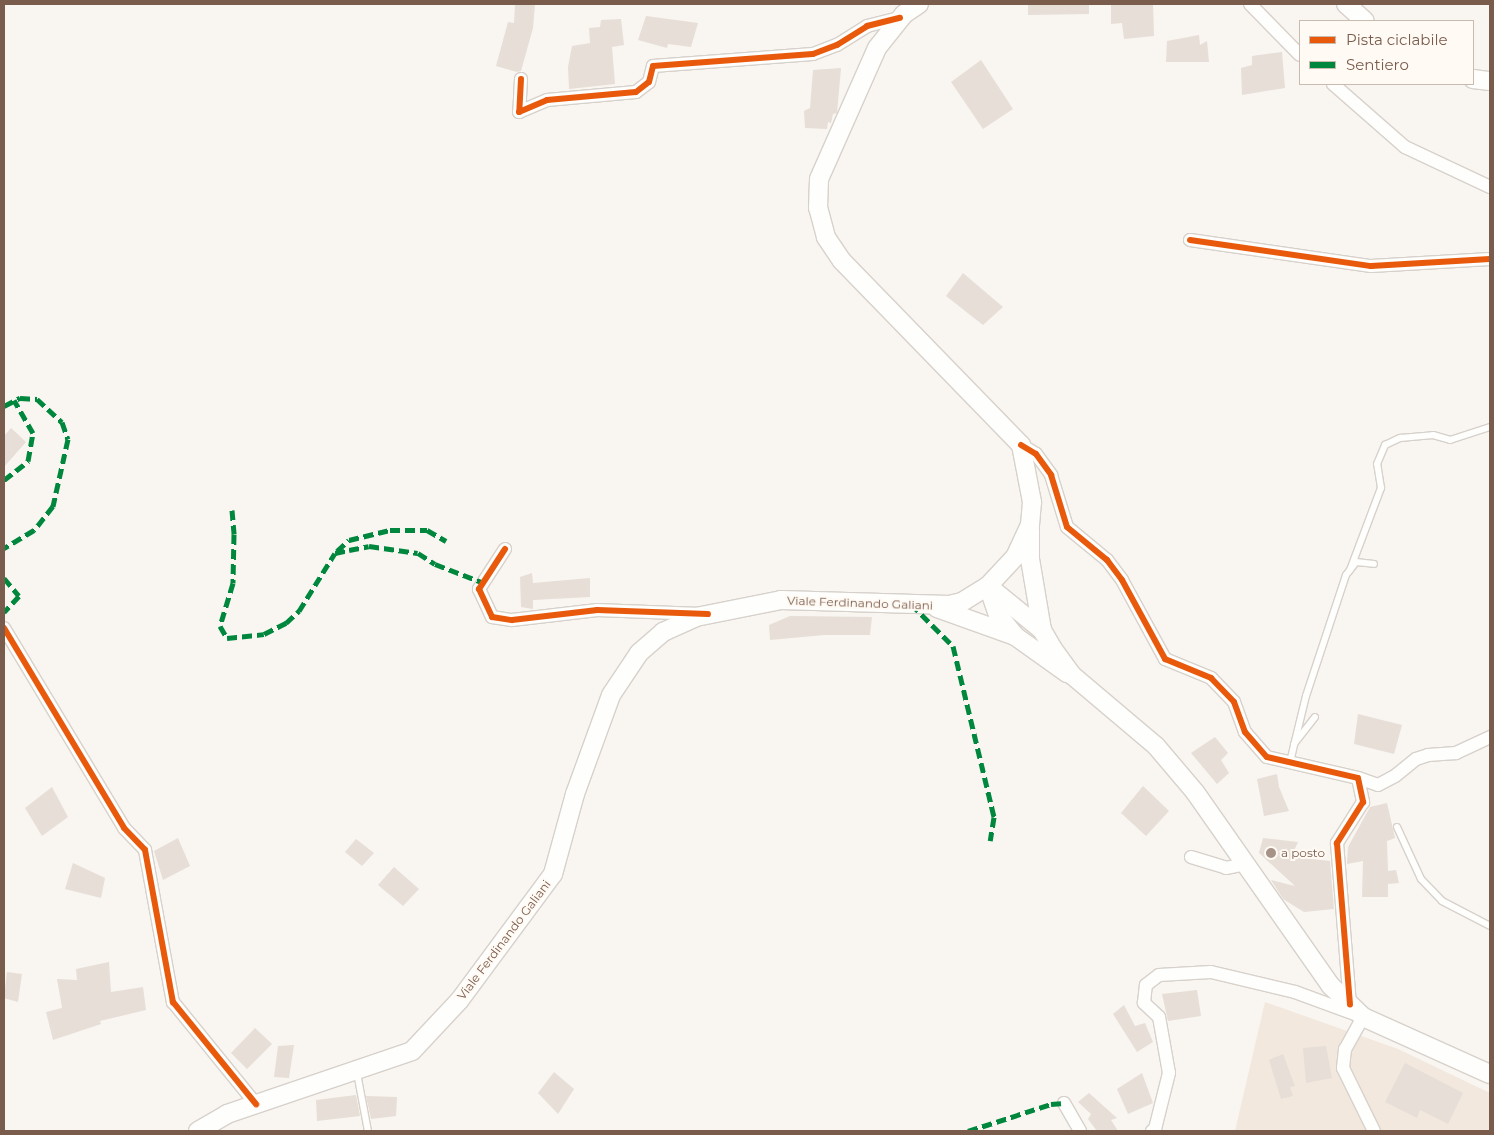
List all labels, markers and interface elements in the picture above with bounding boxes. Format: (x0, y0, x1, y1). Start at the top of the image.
legend (1299, 20, 1474, 85)
text: Pista ciclabile (1346, 30, 1448, 49)
text: Sentiero (1346, 55, 1409, 74)
street label: Viale Ferdinando Galiani (787, 593, 933, 613)
place label: a posto (1281, 846, 1325, 860)
marker: a posto (1265, 847, 1277, 859)
street label: Viale Ferdinando Galiani (454, 877, 554, 1003)

